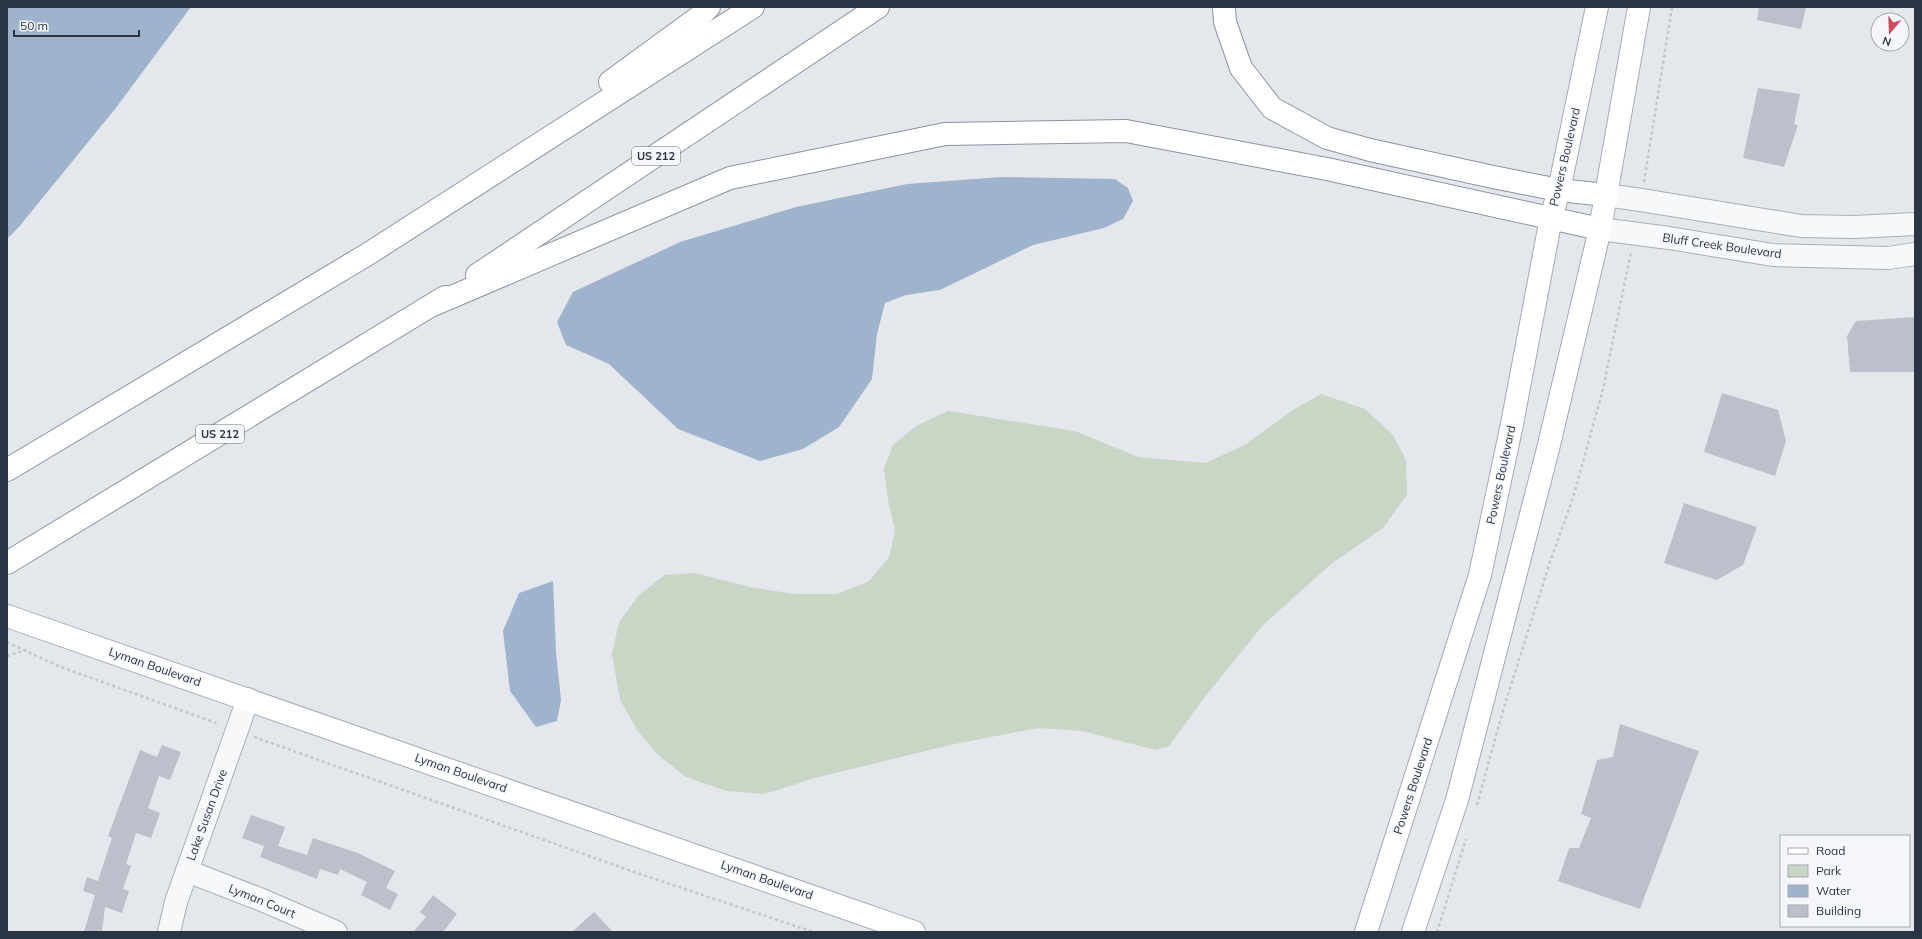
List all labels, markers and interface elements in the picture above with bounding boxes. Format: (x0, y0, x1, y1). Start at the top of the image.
scale bar (14, 12, 139, 38)
north arrow (1870, 12, 1910, 52)
text: 50 m (20, 18, 48, 33)
text: N (1881, 33, 1893, 49)
street label: Powers Boulevard (1546, 106, 1583, 208)
road number: US 212 (632, 147, 680, 165)
street label: Bluff Creek Boulevard (1662, 230, 1783, 261)
street label: Powers Boulevard (1483, 424, 1518, 526)
road number: US 212 (196, 425, 244, 443)
street label: Lyman Boulevard (107, 644, 203, 689)
street label: Powers Boulevard (1390, 736, 1435, 836)
street label: Lyman Boulevard (413, 750, 509, 795)
street label: Lake Susan Drive (183, 767, 230, 863)
legend (1780, 835, 1910, 927)
text: Road (1816, 843, 1845, 858)
street label: Lyman Boulevard (719, 857, 815, 902)
text: Park (1816, 863, 1842, 878)
street label: Lyman Court (227, 880, 298, 921)
text: Water (1816, 883, 1852, 898)
text: Building (1816, 903, 1861, 918)

